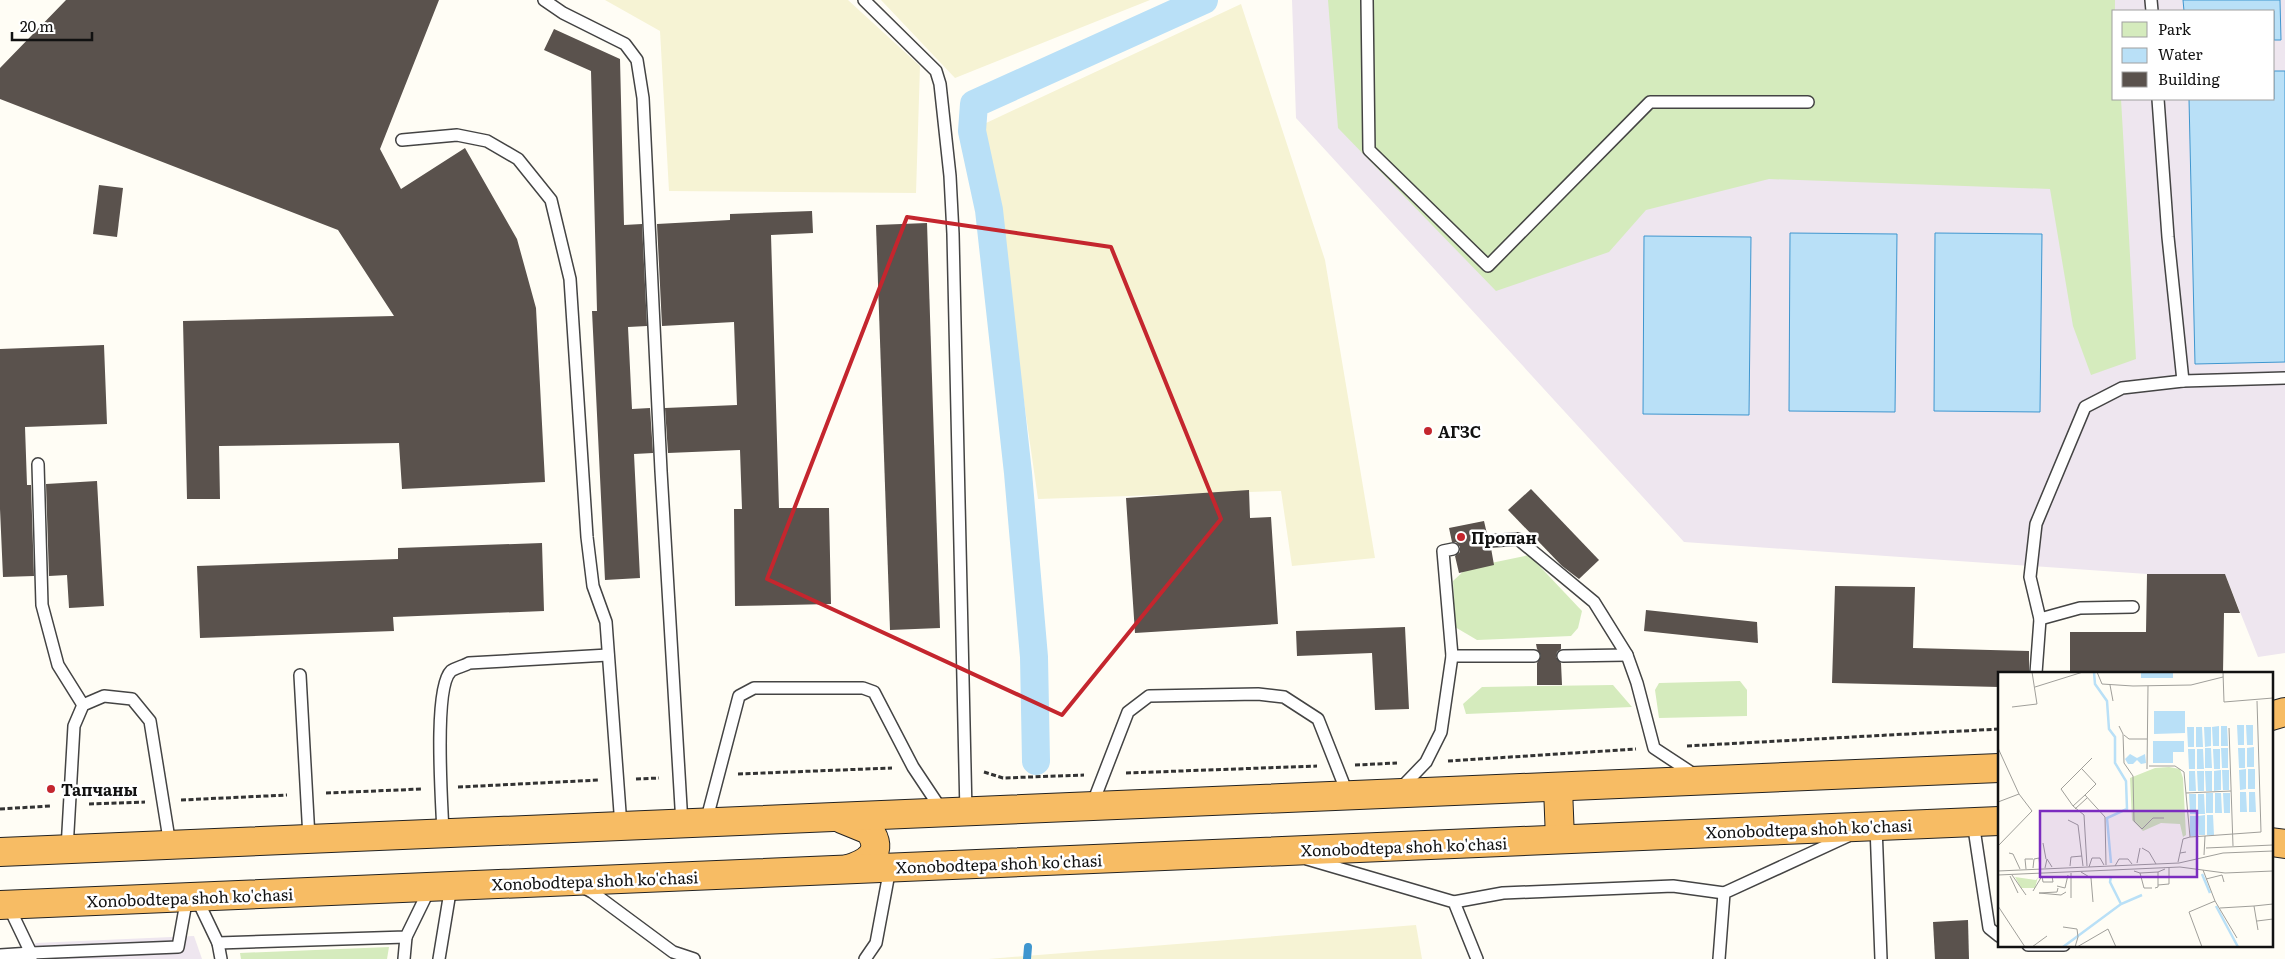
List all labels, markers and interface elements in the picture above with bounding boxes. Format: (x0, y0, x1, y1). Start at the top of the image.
scale bar (12, 10, 92, 42)
legend (2112, 10, 2275, 100)
text: 20 m (20, 14, 54, 37)
text: Park (2158, 17, 2192, 40)
text: Water (2158, 42, 2203, 65)
text: Building (2158, 67, 2220, 90)
place label: АГЗС (1438, 419, 1481, 443)
marker: АГЗС (1422, 425, 1434, 437)
place label: Пропан (1471, 525, 1537, 549)
marker: Пропан (1455, 531, 1467, 543)
inset map (1998, 672, 2272, 946)
place label: Тапчаны (61, 777, 138, 801)
marker: Тапчаны (45, 783, 57, 795)
street label: Xonobodtepa shoh ko'chasi (1705, 812, 1913, 844)
street label: Xonobodtepa shoh ko'chasi (1300, 830, 1508, 862)
street label: Xonobodtepa shoh ko'chasi (895, 847, 1103, 879)
street label: Xonobodtepa shoh ko'chasi (491, 864, 699, 896)
street label: Xonobodtepa shoh ko'chasi (86, 881, 294, 913)

